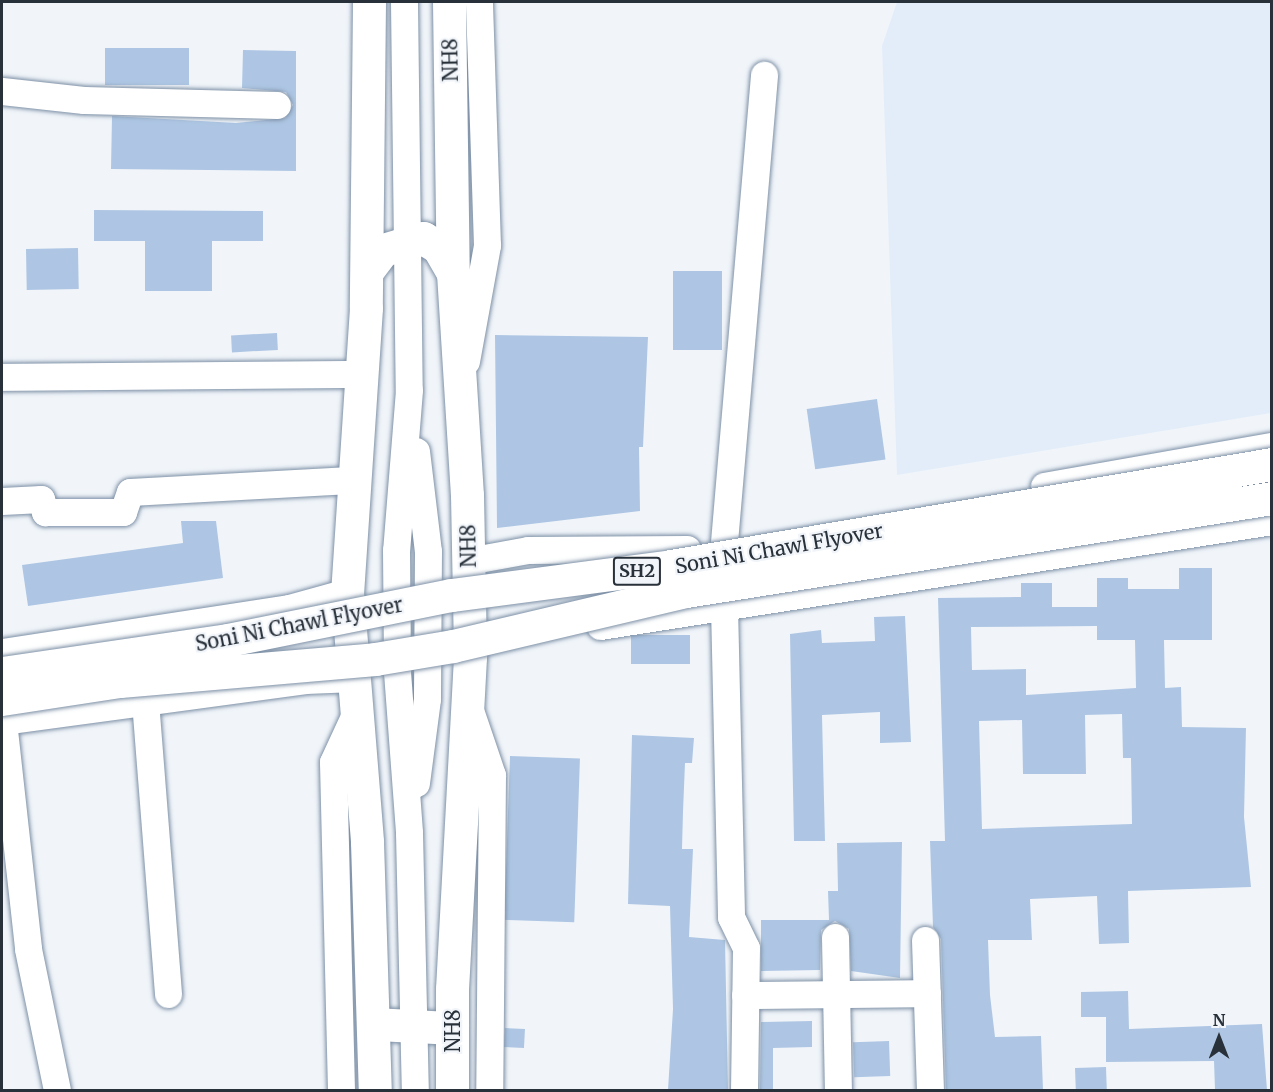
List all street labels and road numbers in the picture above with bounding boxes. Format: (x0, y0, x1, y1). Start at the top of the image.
street label: NH8 (438, 38, 462, 82)
street label: Soni Ni Chawl Flyover (673, 518, 885, 578)
street label: NH8 (456, 524, 480, 568)
road number: SH2 (612, 556, 662, 586)
street label: Soni Ni Chawl Flyover (193, 592, 405, 656)
street label: NH8 (440, 1009, 464, 1053)

